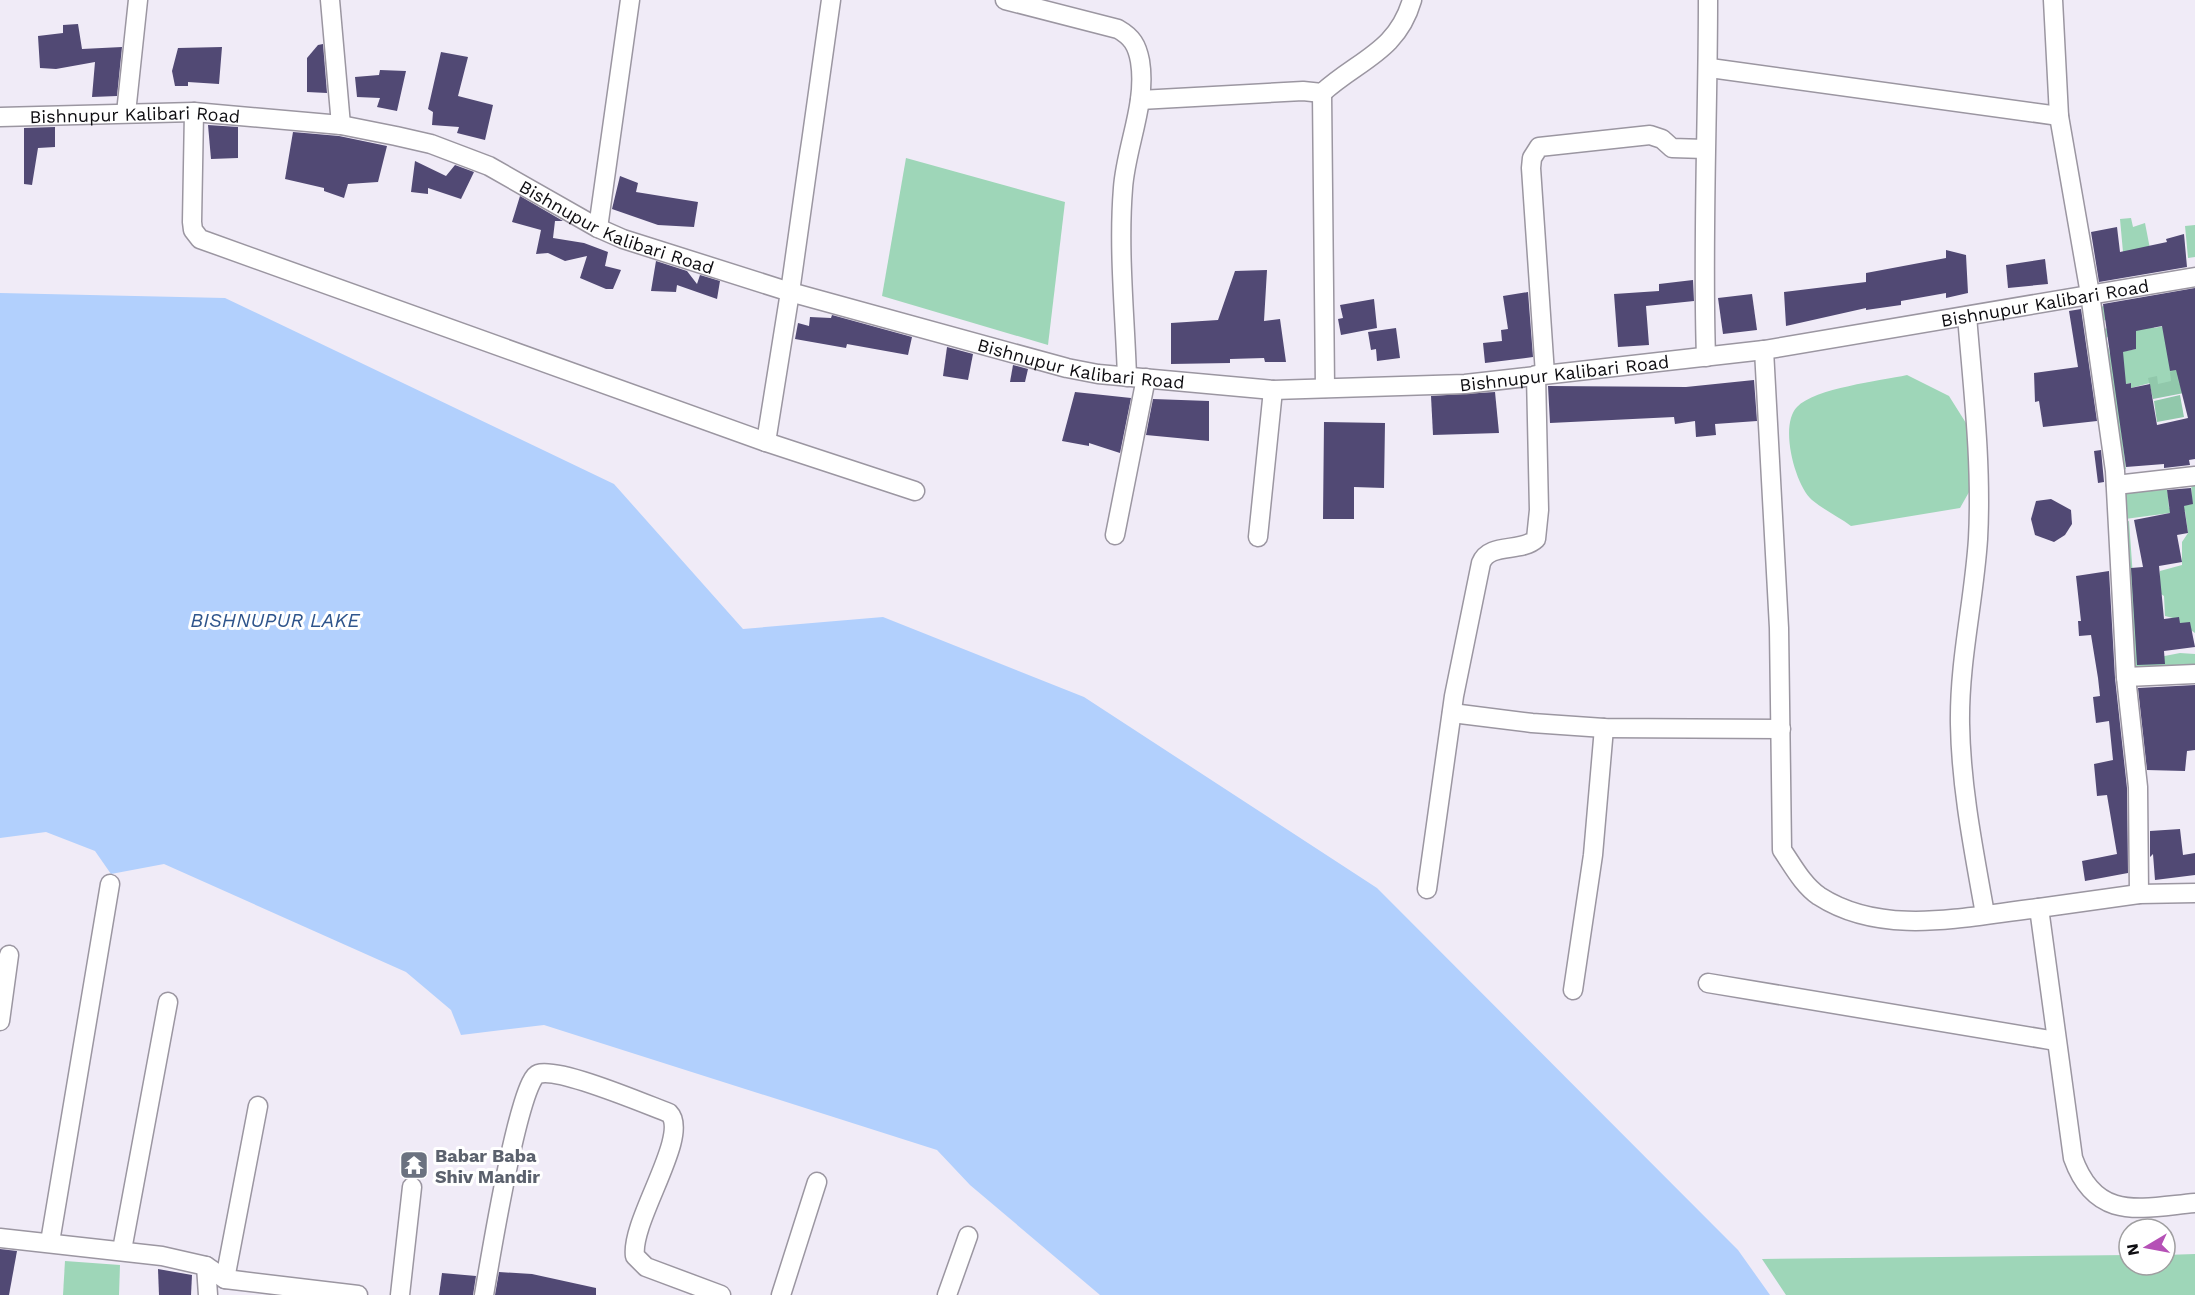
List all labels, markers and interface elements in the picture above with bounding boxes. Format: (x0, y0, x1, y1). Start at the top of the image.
street label: Bishnupur Kalibari Road (29, 101, 241, 127)
street label: Bishnupur Kalibari Road (516, 175, 717, 278)
street label: Bishnupur Kalibari Road (1939, 274, 2151, 330)
street label: Bishnupur Kalibari Road (975, 333, 1186, 392)
street label: Bishnupur Kalibari Road (1458, 350, 1670, 395)
water label: BISHNUPUR LAKE (190, 608, 361, 632)
place label: Babar Baba Shiv Mandir (435, 1145, 540, 1187)
temple icon: Babar Baba Shiv Mandir (398, 1149, 430, 1181)
north arrow (2117, 1217, 2177, 1277)
text: N (2122, 1242, 2143, 1257)

